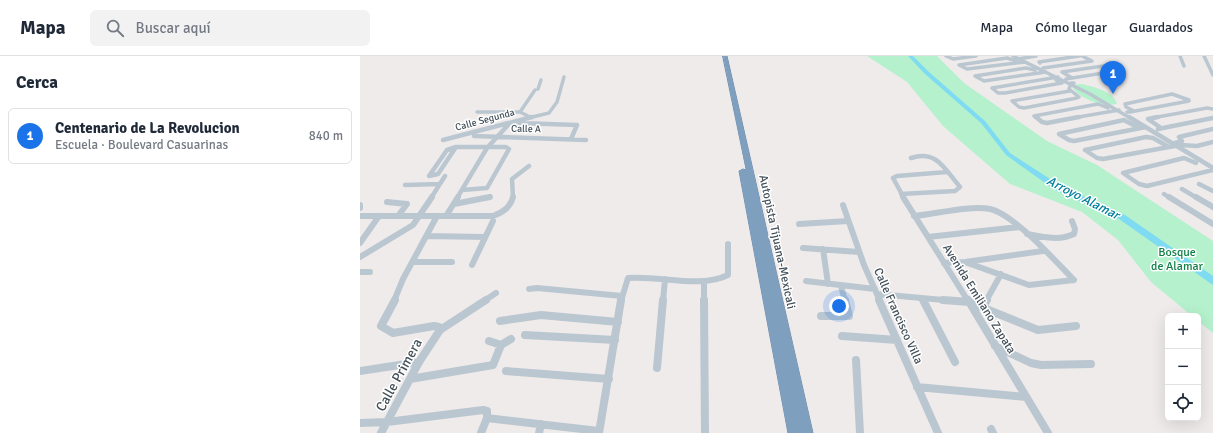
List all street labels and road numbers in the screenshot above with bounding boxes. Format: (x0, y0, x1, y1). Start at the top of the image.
street label: Calle Segunda (454, 106, 516, 134)
street label: Calle A (511, 123, 541, 135)
street label: Autopista Tijuana-Mexicali (755, 174, 799, 310)
street label: Avenida Emiliano Zapata (939, 241, 1019, 357)
street label: Calle Francisco Villa (870, 266, 926, 366)
street label: Calle Primera (372, 336, 426, 414)

